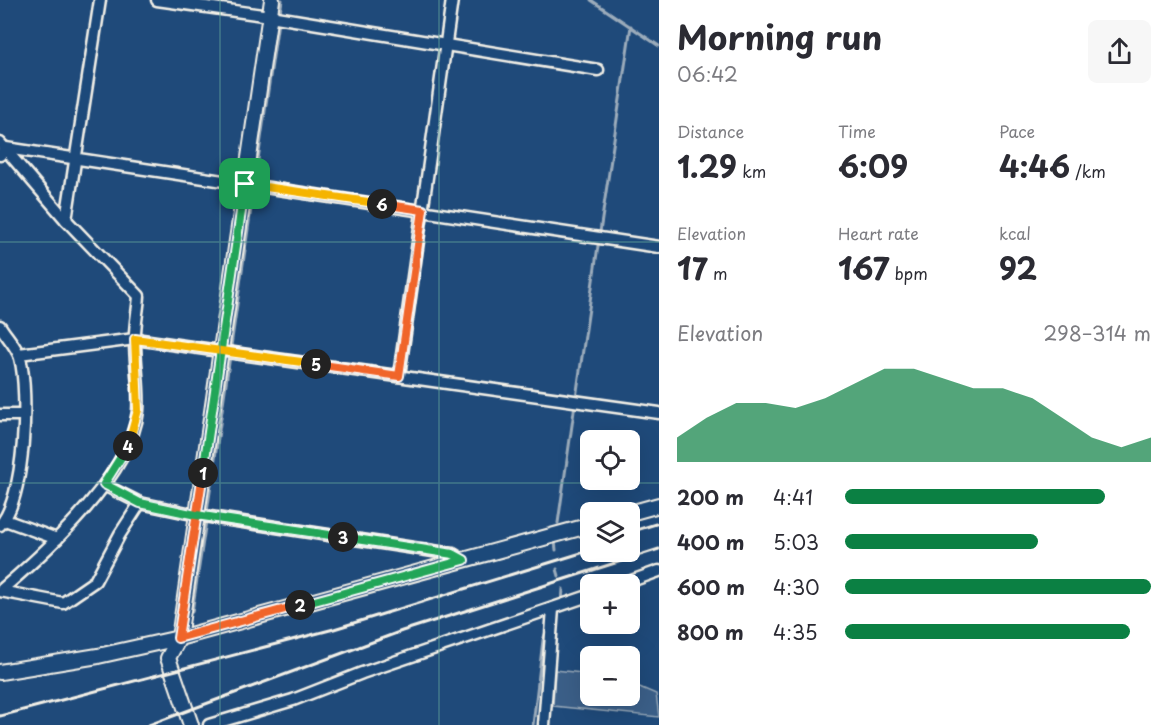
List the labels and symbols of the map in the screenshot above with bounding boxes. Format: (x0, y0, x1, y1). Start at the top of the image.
pin (219, 158, 270, 209)
pin: 6 (367, 189, 397, 219)
pin: 5 (301, 349, 331, 379)
pin: 4 (113, 431, 143, 461)
pin: 1 (188, 458, 218, 488)
pin: 3 (328, 522, 358, 552)
pin: 2 (285, 590, 315, 620)

